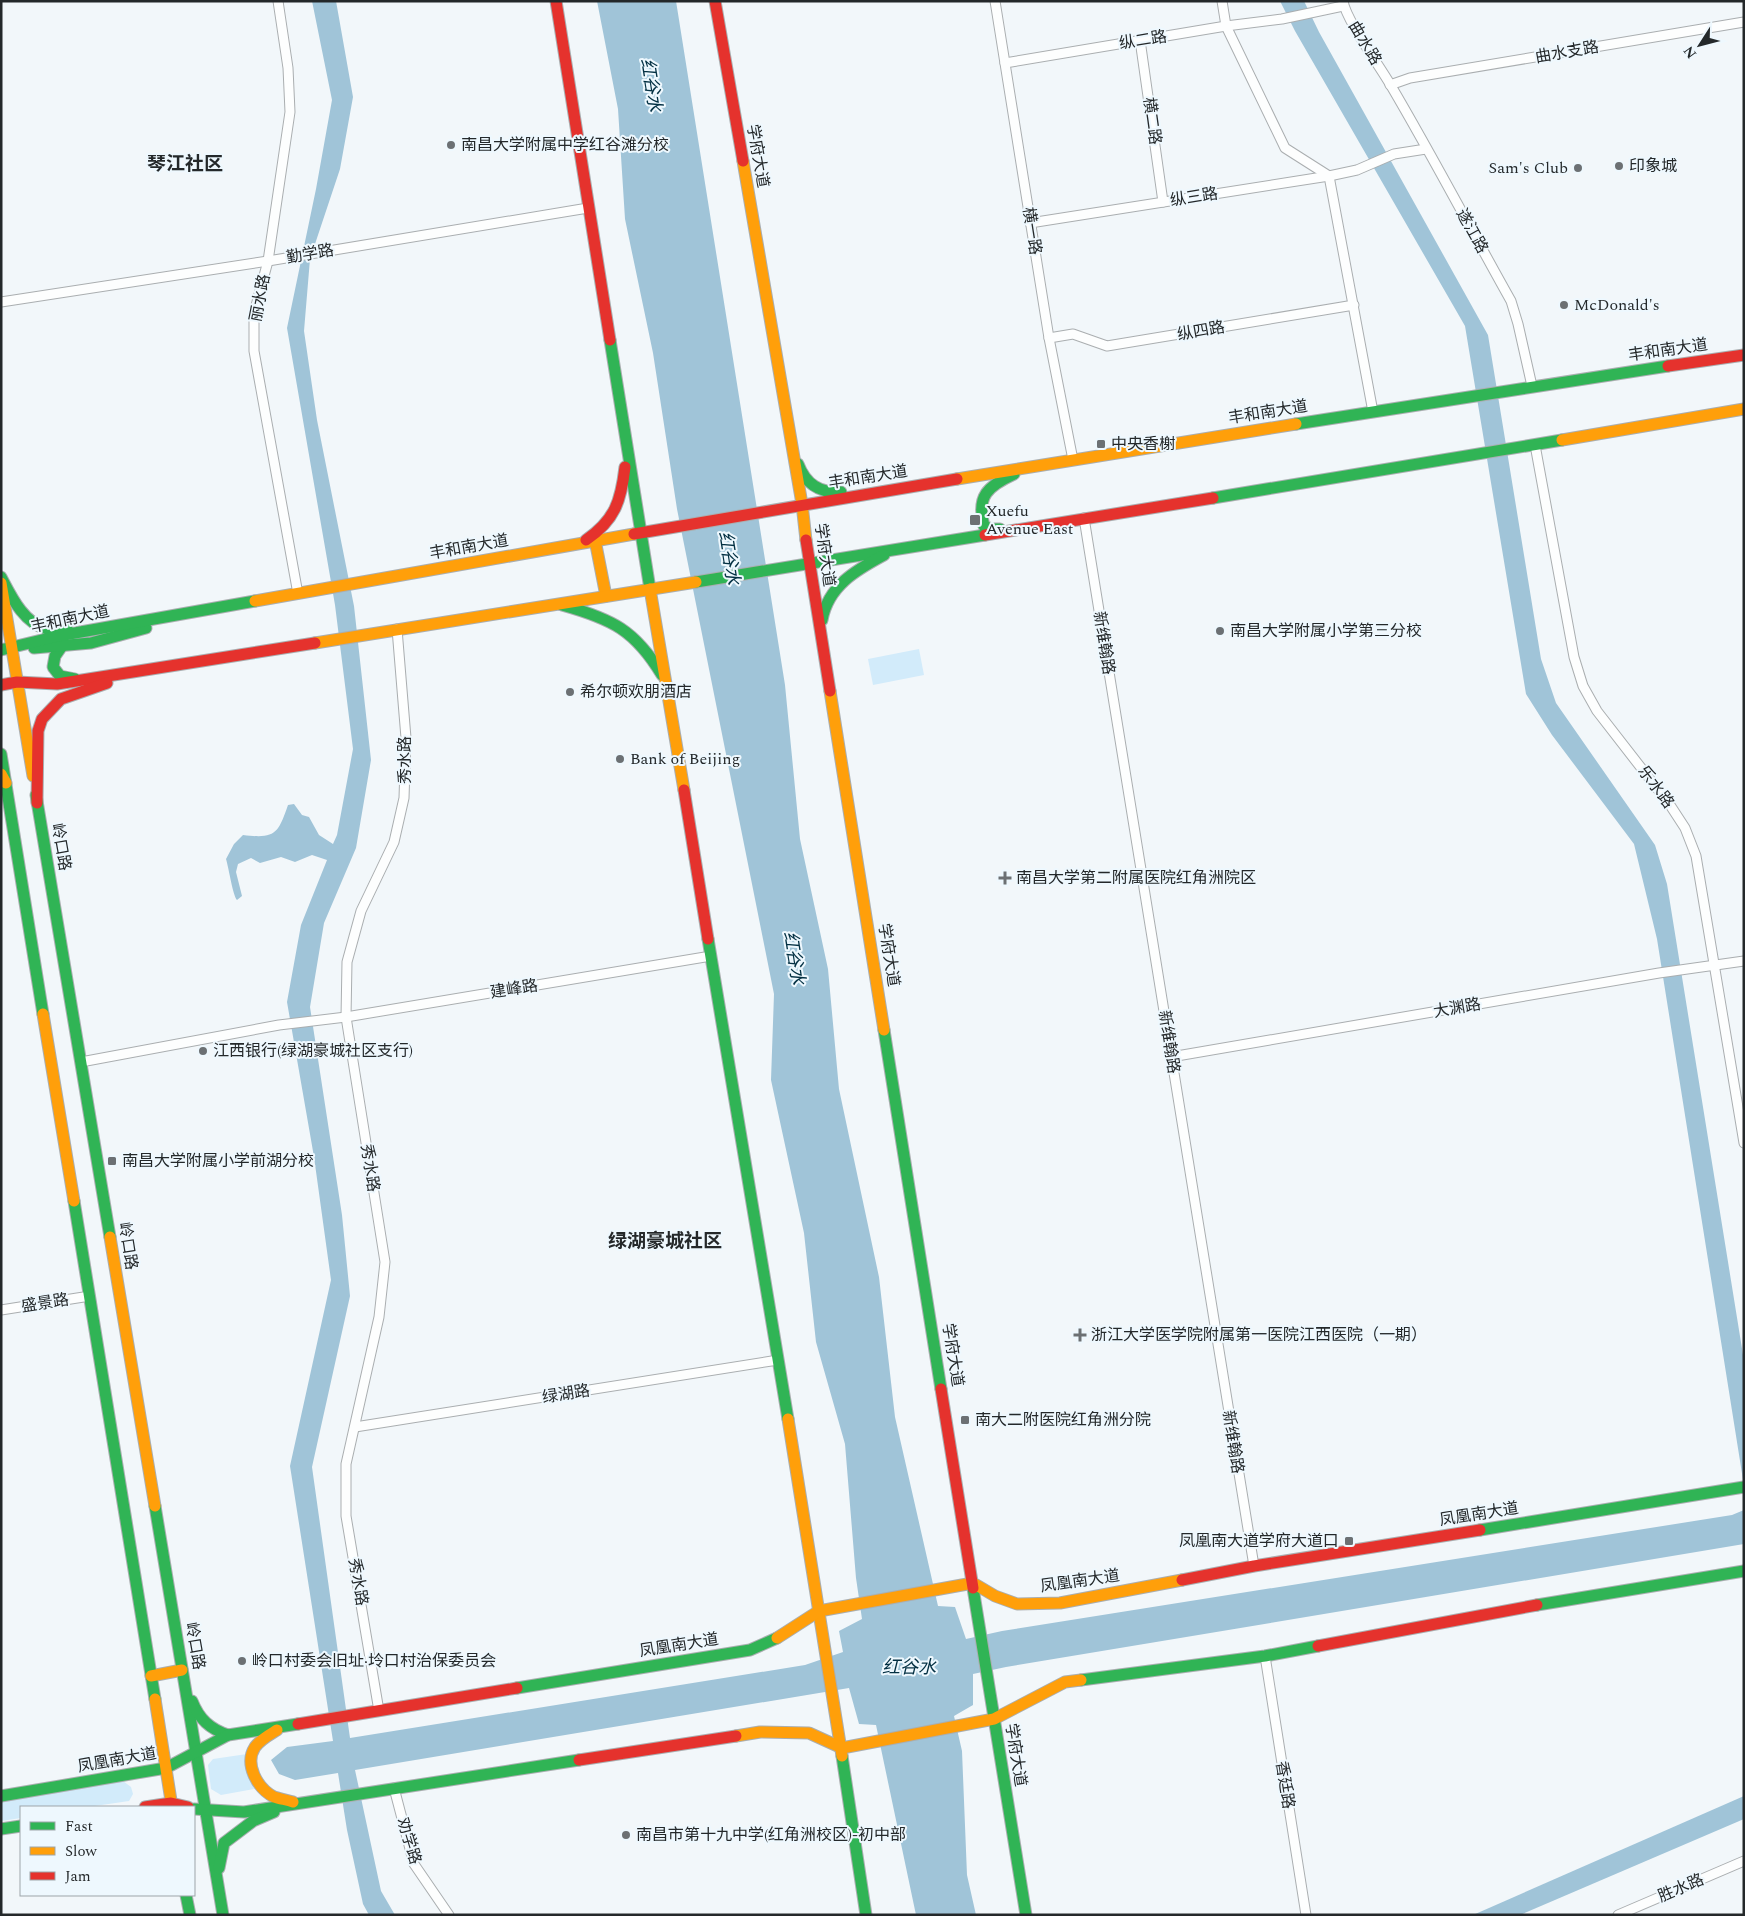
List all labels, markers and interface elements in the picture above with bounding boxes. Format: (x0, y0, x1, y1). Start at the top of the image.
street label: 曲水路 (1342, 16, 1388, 70)
north arrow (1675, 20, 1725, 70)
street label: 纵二路 (1117, 24, 1169, 56)
street label: 曲水支路 (1533, 35, 1601, 69)
text: N (1678, 42, 1702, 63)
water label: 红谷水 (633, 56, 669, 115)
street label: 横二路 (1137, 96, 1167, 146)
street label: 学府大道 (741, 122, 775, 190)
place label: 南昌大学附属中学红谷滩分校 (461, 133, 669, 157)
marker: 南昌大学附属中学红谷滩分校 (445, 139, 457, 151)
district label: 琴江社区 (147, 150, 223, 179)
place label: 印象城 (1629, 154, 1677, 178)
place label: Sam's Club (1488, 156, 1568, 180)
marker: 印象城 (1613, 160, 1625, 172)
marker: Sam's Club (1572, 162, 1584, 174)
street label: 纵三路 (1168, 181, 1220, 213)
street label: 遂江路 (1450, 204, 1494, 258)
street label: 横一路 (1016, 205, 1048, 257)
street label: 勤学路 (284, 238, 336, 270)
street label: 丽水路 (244, 272, 276, 324)
place label: McDonald's (1574, 293, 1660, 317)
marker: McDonald's (1558, 299, 1570, 311)
street label: 纵四路 (1175, 315, 1227, 347)
street label: 丰和南大道 (1627, 333, 1709, 367)
street label: 丰和南大道 (1227, 394, 1309, 430)
place label: 中央香榭 (1111, 432, 1175, 456)
marker: 中央香榭 (1095, 438, 1107, 450)
street label: 丰和南大道 (827, 459, 909, 495)
place label: Xuefu Avenue East (986, 499, 1074, 541)
marker: Xuefu Avenue East (968, 513, 982, 527)
street label: 学府大道 (809, 522, 841, 588)
street label: 丰和南大道 (428, 528, 510, 566)
water label: 红谷水 (711, 529, 747, 588)
street label: 丰和南大道 (28, 599, 112, 639)
street label: 新维翰路 (1087, 610, 1121, 676)
place label: 南昌大学附属小学第三分校 (1230, 619, 1422, 643)
marker: 南昌大学附属小学第三分校 (1214, 625, 1226, 637)
place label: 希尔顿欢朋酒店 (580, 680, 692, 704)
marker: 希尔顿欢朋酒店 (564, 686, 576, 698)
street label: 秀水路 (393, 736, 417, 784)
place label: Bank of Beijing (630, 747, 740, 771)
marker: Bank of Beijing (614, 753, 626, 765)
street label: 乐水路 (1632, 761, 1680, 813)
street label: 岭口路 (45, 821, 77, 873)
place label: 南昌大学第二附属医院红角洲院区 (1016, 866, 1256, 890)
marker: 南昌大学第二附属医院红角洲院区 (998, 871, 1012, 885)
street label: 学府大道 (872, 922, 906, 988)
water label: 红谷水 (776, 929, 812, 988)
street label: 建峰路 (488, 973, 540, 1005)
street label: 大渊路 (1431, 992, 1483, 1024)
street label: 新维翰路 (1152, 1009, 1186, 1075)
place label: 江西银行(绿湖豪城社区支行) (213, 1039, 413, 1063)
marker: 江西银行(绿湖豪城社区支行) (197, 1045, 209, 1057)
street label: 秀水路 (354, 1142, 386, 1194)
place label: 南昌大学附属小学前湖分校 (122, 1149, 314, 1173)
marker: 南昌大学附属小学前湖分校 (106, 1155, 118, 1167)
street label: 岭口路 (112, 1220, 144, 1272)
district label: 绿湖豪城社区 (608, 1227, 722, 1256)
street label: 盛景路 (19, 1287, 71, 1319)
street label: 学府大道 (936, 1322, 970, 1388)
place label: 浙江大学医学院附属第一医院江西医院（一期） (1091, 1323, 1427, 1347)
marker: 浙江大学医学院附属第一医院江西医院（一期） (1073, 1328, 1087, 1342)
street label: 绿湖路 (540, 1378, 592, 1410)
place label: 南大二附医院红角洲分院 (975, 1408, 1151, 1432)
street label: 新维翰路 (1216, 1409, 1250, 1475)
marker: 南大二附医院红角洲分院 (959, 1414, 971, 1426)
street label: 凤凰南大道 (1438, 1496, 1520, 1532)
place label: 凤凰南大道学府大道口 (1179, 1529, 1339, 1553)
marker: 凤凰南大道学府大道口 (1343, 1535, 1355, 1547)
street label: 秀水路 (342, 1556, 374, 1608)
street label: 凤凰南大道 (1039, 1564, 1121, 1598)
street label: 岭口路 (179, 1620, 211, 1672)
street label: 凤凰南大道 (638, 1627, 720, 1663)
place label: 岭口村委会旧址·坽口村治保委员会 (252, 1649, 496, 1673)
water label: 红谷水 (882, 1654, 937, 1681)
marker: 岭口村委会旧址·坽口村治保委员会 (236, 1655, 248, 1667)
street label: 学府大道 (999, 1722, 1033, 1788)
street label: 凤凰南大道 (76, 1741, 158, 1779)
street label: 香廷路 (1269, 1759, 1301, 1811)
legend (20, 1806, 195, 1896)
text: Fast (65, 1815, 93, 1838)
street label: 劝学路 (391, 1815, 427, 1867)
place label: 南昌市第十九中学(红角洲校区)-初中部 (636, 1823, 906, 1847)
marker: 南昌市第十九中学(红角洲校区)-初中部 (620, 1829, 632, 1841)
text: Slow (65, 1840, 97, 1863)
text: Jam (65, 1865, 91, 1888)
street label: 胜水路 (1654, 1868, 1708, 1908)

